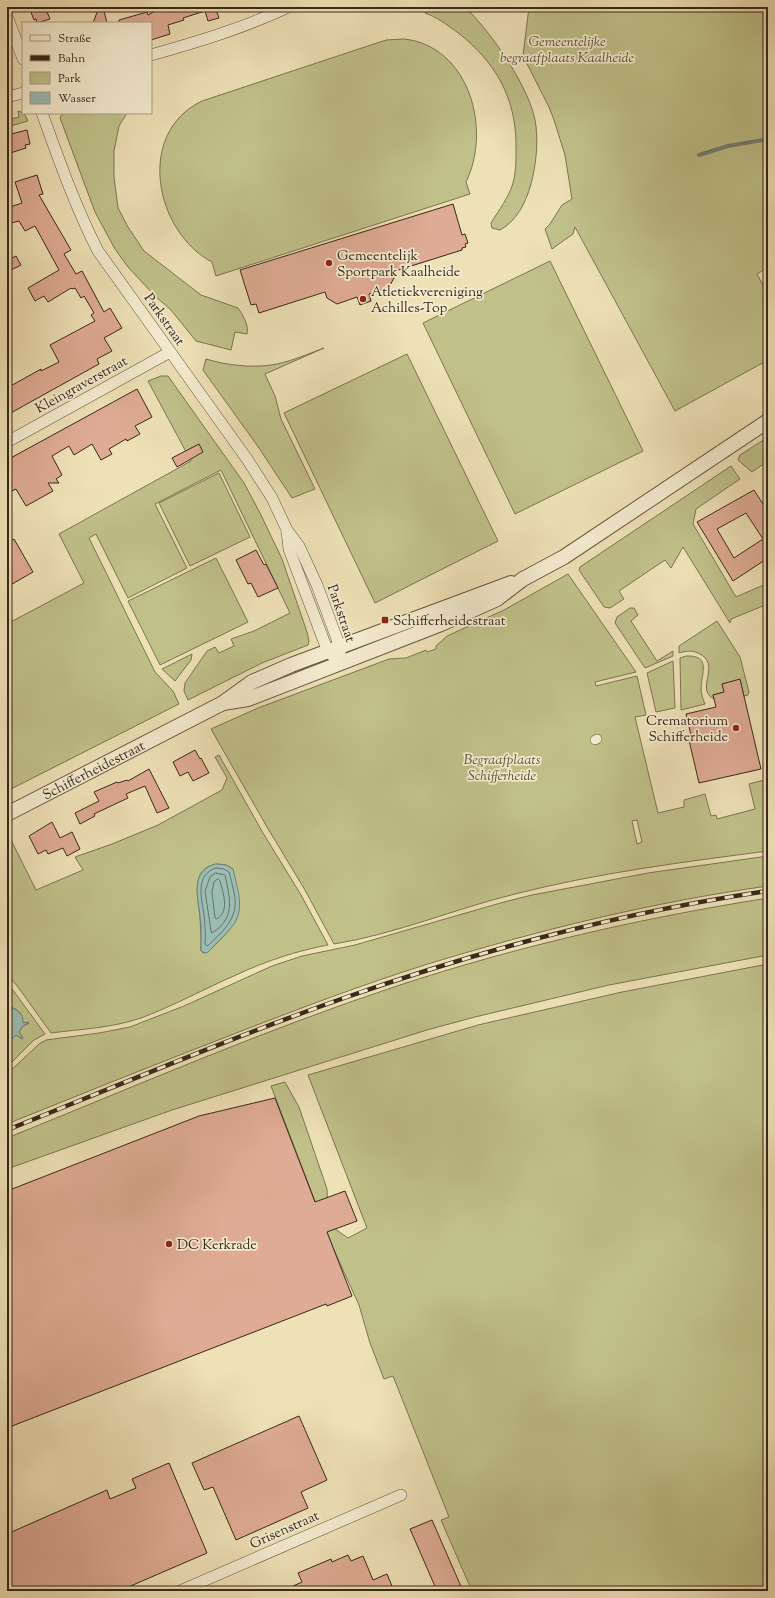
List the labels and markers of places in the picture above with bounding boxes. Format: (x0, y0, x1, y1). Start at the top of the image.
place label: Gemeentelijk Sportpark Kaalheide (337, 247, 460, 283)
marker: Gemeentelijk Sportpark Kaalheide (324, 258, 334, 268)
place label: Atletiekvereniging Achilles-Top (371, 283, 483, 319)
marker: Atletiekvereniging Achilles-Top (358, 294, 368, 304)
place label: Schifferheidestraat (393, 612, 506, 632)
marker: Schifferheidestraat (380, 615, 390, 625)
place label: Crematorium Schifferheide (646, 712, 728, 748)
marker: Crematorium Schifferheide (731, 723, 741, 733)
place label: DC Kerkrade (177, 1236, 257, 1256)
marker: DC Kerkrade (164, 1239, 174, 1249)

